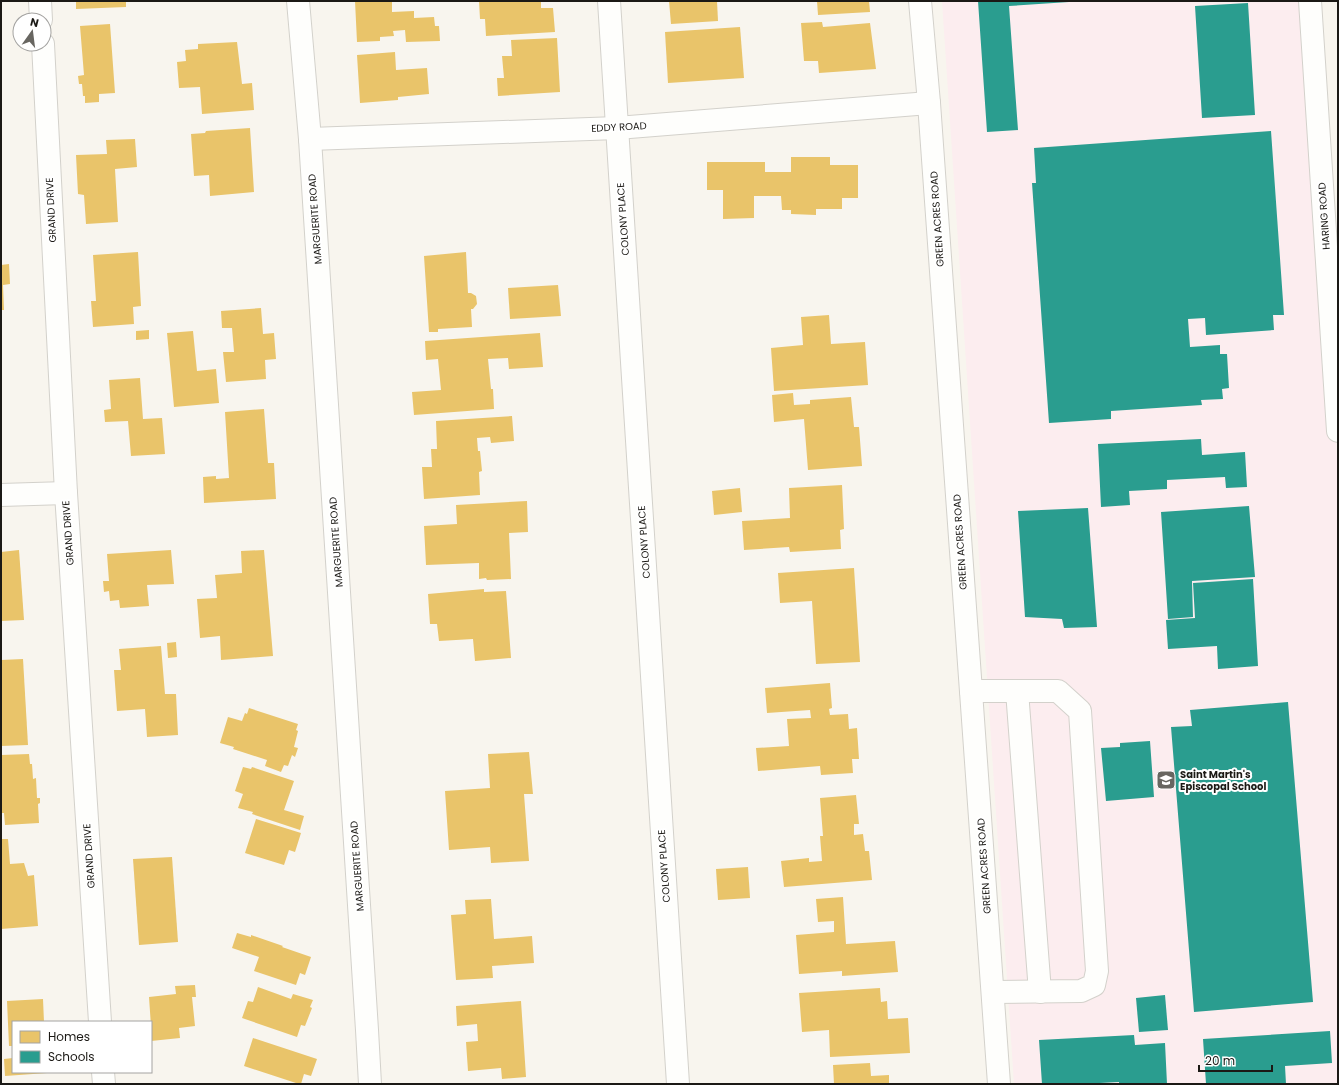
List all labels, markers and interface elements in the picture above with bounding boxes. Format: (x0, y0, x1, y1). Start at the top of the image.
north arrow (12, 12, 52, 52)
text: N (28, 14, 40, 31)
street label: EDDY ROAD (591, 118, 647, 136)
street label: GREEN ACRES ROAD (926, 171, 948, 267)
street label: MARGUERITE ROAD (304, 173, 326, 265)
street label: GRAND DRIVE (42, 177, 60, 243)
street label: COLONY PLACE (613, 182, 633, 256)
street label: HARING ROAD (1314, 182, 1334, 250)
street label: GREEN ACRES ROAD (949, 494, 971, 590)
street label: MARGUERITE ROAD (325, 496, 347, 588)
street label: GRAND DRIVE (58, 500, 78, 566)
street label: COLONY PLACE (634, 505, 654, 579)
place label: Saint Martin's Episcopal School (1180, 767, 1266, 794)
school or university icon: Saint Martin's Episcopal School (1155, 769, 1177, 791)
street label: GREEN ACRES ROAD (973, 818, 995, 914)
street label: MARGUERITE ROAD (346, 820, 368, 912)
street label: GRAND DRIVE (79, 823, 99, 889)
street label: COLONY PLACE (654, 829, 674, 903)
legend (12, 1021, 152, 1073)
text: Homes (48, 1028, 90, 1045)
scale bar (1199, 1047, 1272, 1073)
text: Schools (48, 1048, 95, 1065)
text: 20 m (1205, 1052, 1235, 1069)

